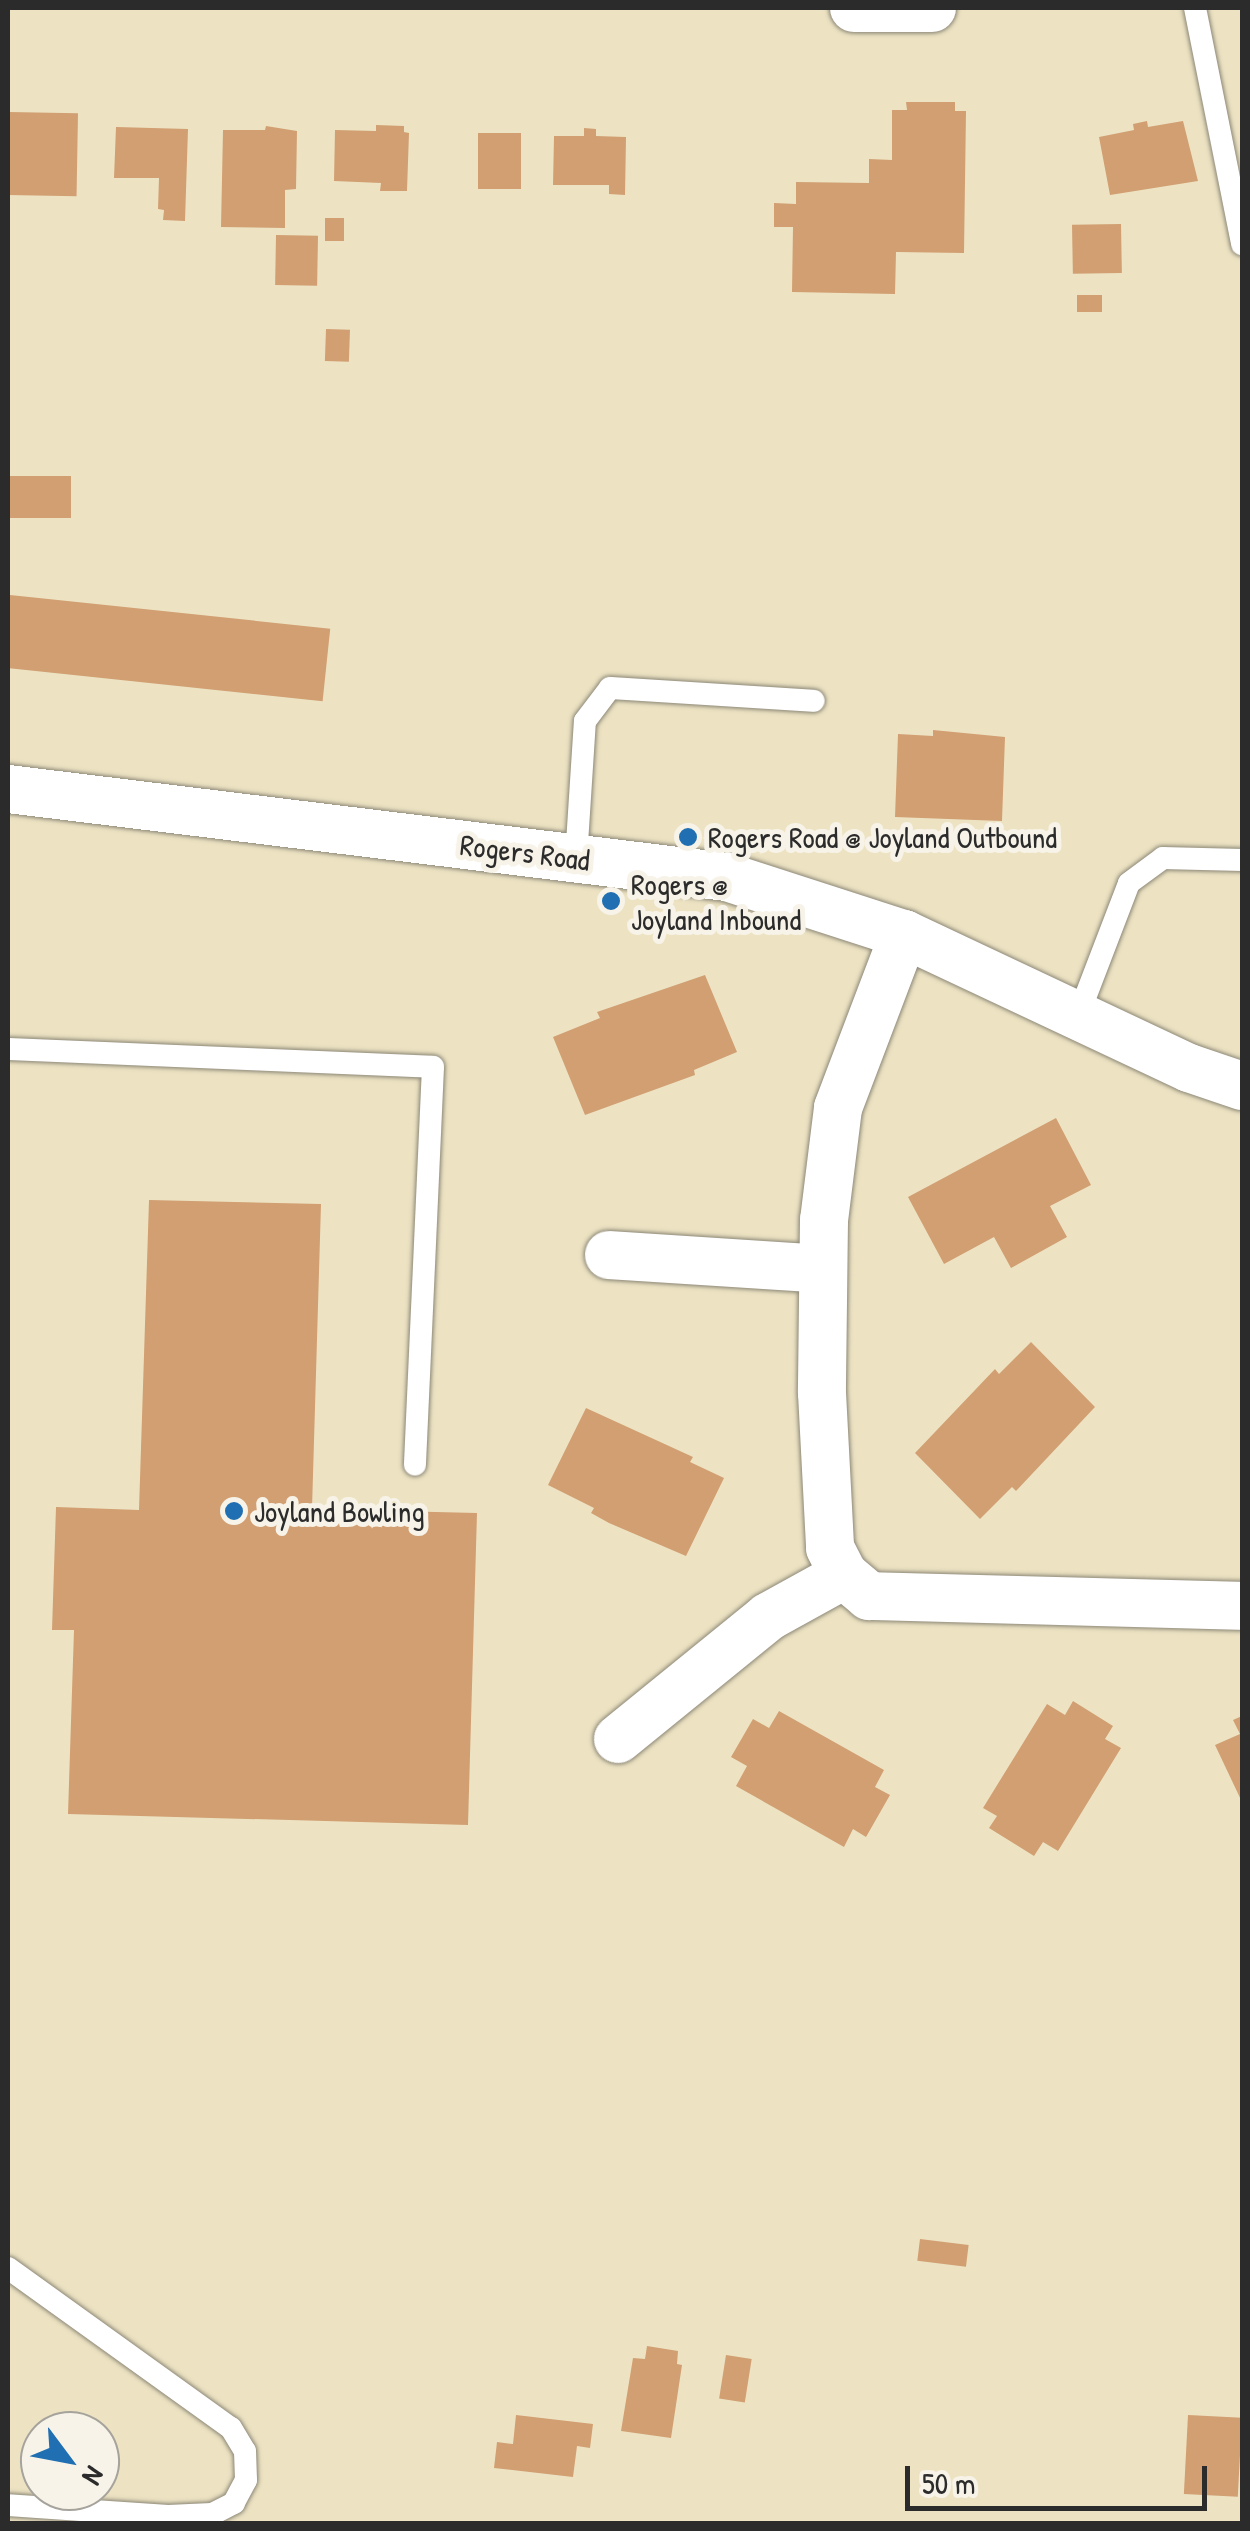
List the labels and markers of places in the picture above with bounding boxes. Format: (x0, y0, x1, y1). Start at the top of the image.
place label: Rogers Road @ Joyland Outbound (708, 819, 1057, 855)
marker: Rogers Road @ Joyland Outbound (677, 826, 699, 848)
place label: Rogers @ Joyland Inbound (631, 866, 801, 936)
marker: Rogers @ Joyland Inbound (600, 890, 622, 912)
place label: Joyland Bowling (254, 1493, 425, 1529)
marker: Joyland Bowling (223, 1500, 245, 1522)

